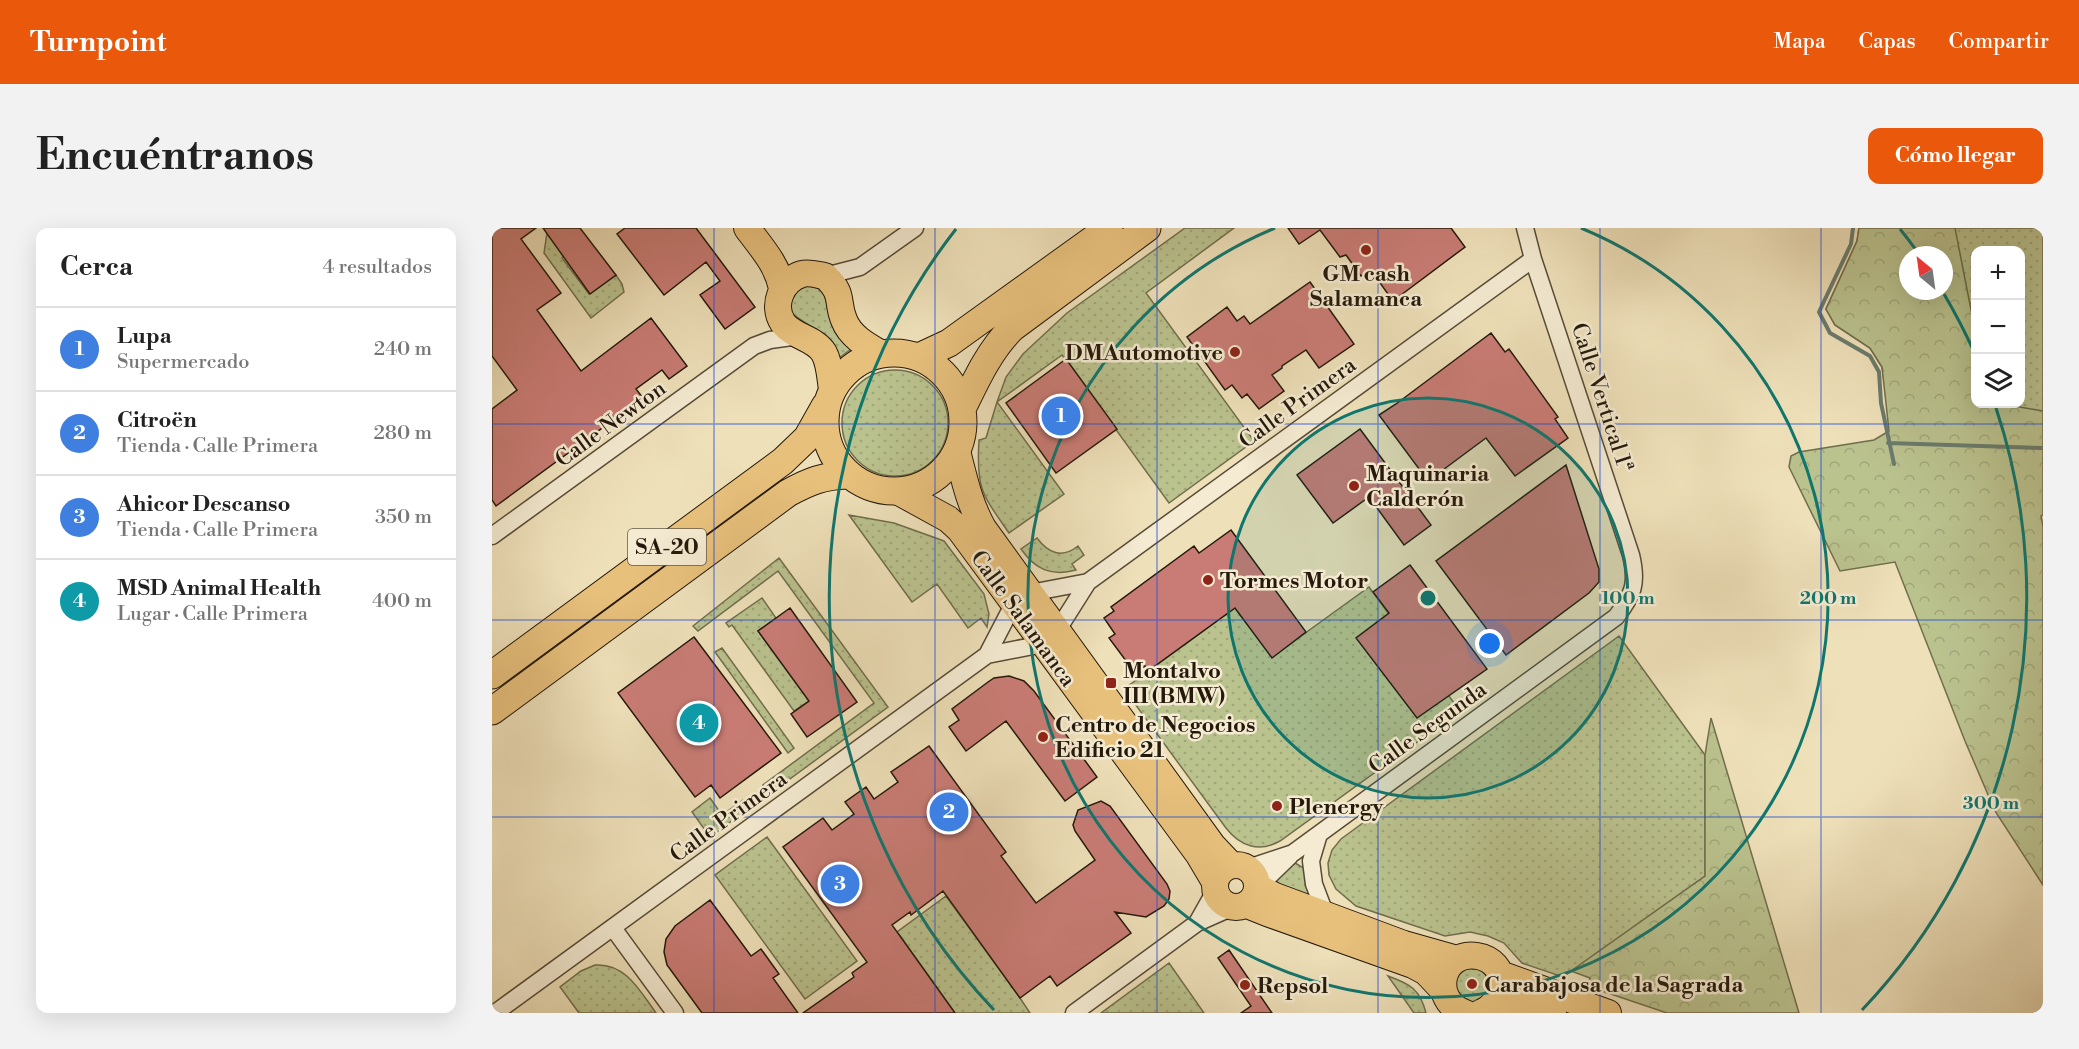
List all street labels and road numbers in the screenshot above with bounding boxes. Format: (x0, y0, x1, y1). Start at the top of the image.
street label: Calle Vertical 1ª (1565, 319, 1639, 476)
street label: Calle Primera (1234, 351, 1362, 455)
street label: Calle Newton (550, 375, 671, 473)
road number: SA-20 (628, 529, 706, 565)
street label: Calle Salamanca (964, 545, 1082, 693)
street label: Calle Segunda (1364, 676, 1493, 780)
street label: Calle Primera (665, 765, 793, 869)

